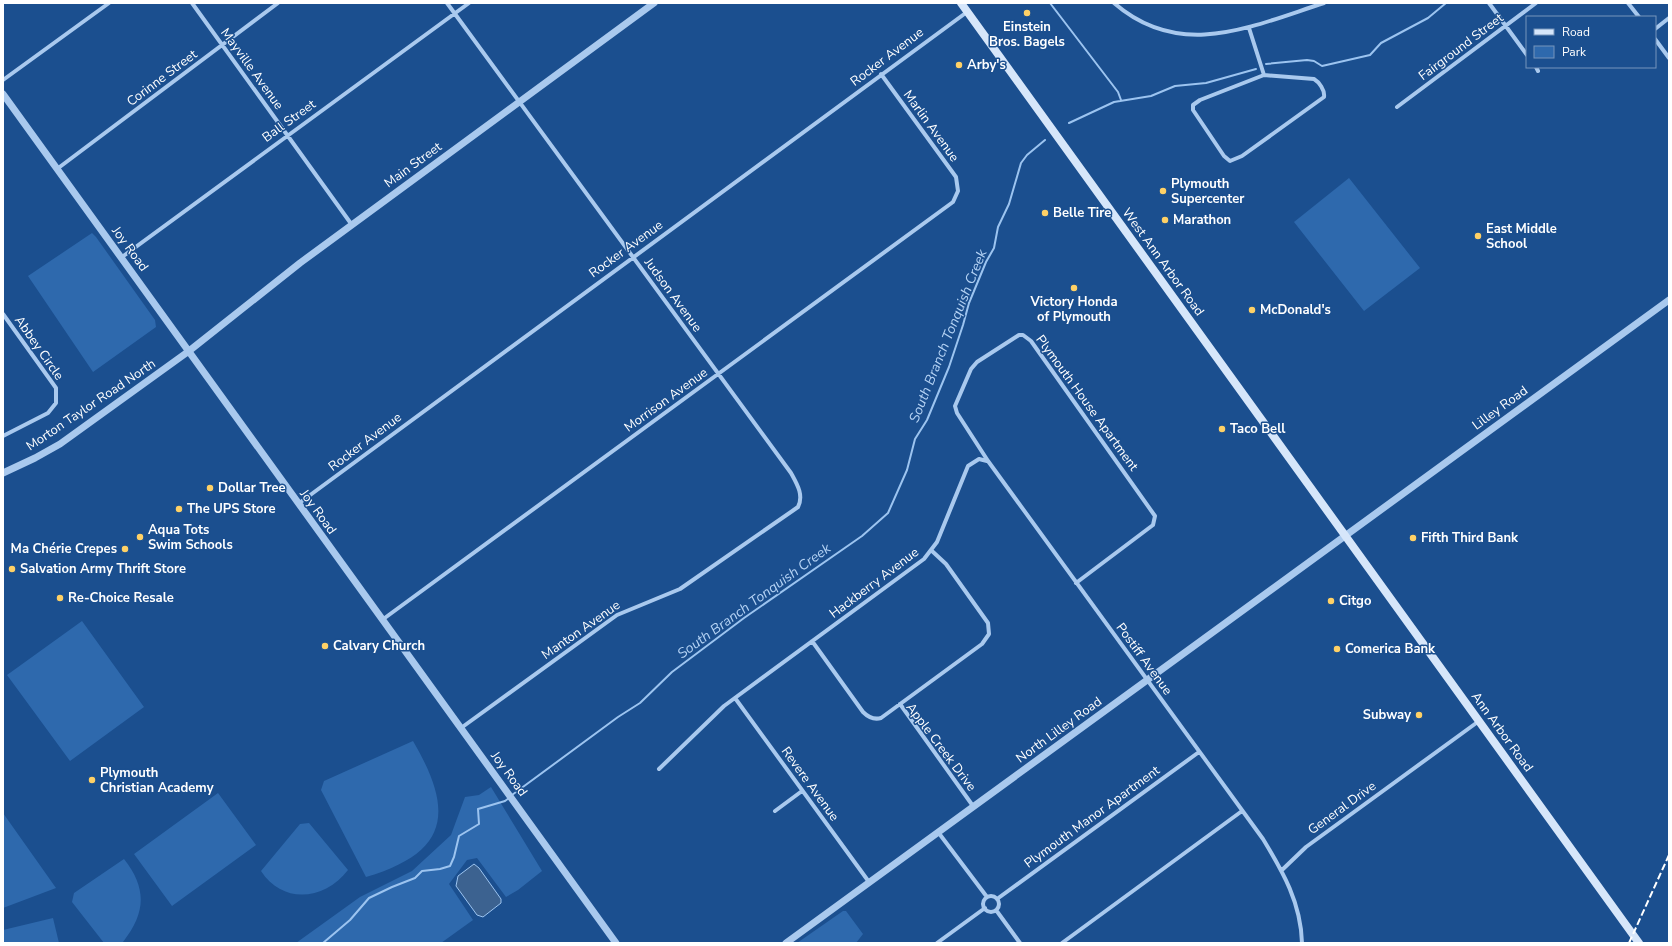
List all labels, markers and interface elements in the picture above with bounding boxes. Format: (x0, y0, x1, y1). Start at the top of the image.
marker: Einstein Bros. Bagels (1022, 8, 1032, 18)
street label: Fairground Street (1415, 9, 1507, 85)
legend (1526, 16, 1656, 68)
place label: Einstein Bros. Bagels (989, 18, 1065, 51)
street label: Rocker Avenue (847, 24, 927, 90)
text: Road (1562, 24, 1590, 40)
street label: Mayville Avenue (216, 25, 288, 113)
text: Park (1562, 44, 1587, 60)
street label: Corinne Street (123, 45, 201, 110)
place label: Arby's (967, 56, 1006, 74)
marker: Arby's (954, 60, 964, 70)
street label: Marlin Avenue (899, 87, 963, 166)
street label: Ball Street (259, 95, 320, 147)
street label: Main Street (381, 138, 446, 192)
place label: Plymouth Supercenter (1171, 175, 1245, 208)
marker: Plymouth Supercenter (1158, 186, 1168, 196)
place label: Belle Tire (1053, 204, 1111, 222)
street label: West Ann Arbor Road (1118, 204, 1208, 320)
marker: Belle Tire (1040, 208, 1050, 218)
place label: Marathon (1173, 211, 1231, 229)
marker: Marathon (1160, 215, 1170, 225)
street label: Rocker Avenue (585, 216, 667, 282)
place label: East Middle School (1486, 220, 1557, 253)
street label: Joy Road (107, 222, 152, 275)
marker: East Middle School (1473, 231, 1483, 241)
water label: South Branch Tonquish Creek (904, 246, 992, 426)
street label: Judson Avenue (639, 253, 706, 336)
marker: Victory Honda of Plymouth (1069, 283, 1079, 293)
place label: Victory Honda of Plymouth (1029, 293, 1118, 326)
place label: McDonald's (1260, 301, 1331, 319)
marker: McDonald's (1247, 305, 1257, 315)
street label: Abbey Circle (10, 312, 68, 384)
street label: Plymouth House Apartment (1032, 331, 1143, 475)
street label: Morton Taylor Road North (23, 355, 159, 455)
street label: Morrison Avenue (621, 364, 711, 436)
street label: Lilley Road (1468, 382, 1532, 434)
street label: Rocker Avenue (325, 409, 405, 475)
place label: Taco Bell (1230, 420, 1286, 438)
marker: Taco Bell (1217, 424, 1227, 434)
place label: Dollar Tree (218, 479, 286, 497)
marker: Dollar Tree (205, 483, 215, 493)
street label: Joy Road (295, 485, 340, 538)
place label: The UPS Store (187, 500, 276, 518)
marker: The UPS Store (174, 504, 184, 514)
place label: Aqua Tots Swim Schools (148, 521, 233, 554)
place label: Fifth Third Bank (1421, 529, 1519, 547)
marker: Aqua Tots Swim Schools (135, 532, 145, 542)
marker: Fifth Third Bank (1408, 533, 1418, 543)
water label: South Branch Tonquish Creek (673, 538, 835, 663)
place label: Ma Chérie Crepes (11, 540, 117, 558)
street label: Hackberry Avenue (826, 543, 923, 623)
marker: Ma Chérie Crepes (120, 544, 130, 554)
place label: Salvation Army Thrift Store (20, 560, 186, 578)
marker: Salvation Army Thrift Store (7, 564, 17, 574)
place label: Re-Choice Resale (68, 589, 174, 607)
place label: Citgo (1339, 592, 1371, 610)
marker: Re-Choice Resale (55, 593, 65, 603)
street label: Manton Avenue (538, 596, 624, 664)
marker: Citgo (1326, 596, 1336, 606)
street label: Postiff Avenue (1112, 619, 1176, 699)
place label: Calvary Church (333, 637, 425, 655)
place label: Comerica Bank (1345, 640, 1436, 658)
marker: Calvary Church (320, 641, 330, 651)
marker: Comerica Bank (1332, 644, 1342, 654)
street label: Ann Arbor Road (1467, 688, 1537, 776)
street label: North Lilley Road (1012, 693, 1106, 767)
street label: Apple Creek Drive (902, 699, 980, 795)
place label: Subway (1363, 706, 1411, 724)
marker: Subway (1414, 710, 1424, 720)
street label: Revere Avenue (777, 743, 843, 825)
street label: Joy Road (486, 747, 531, 800)
street label: Plymouth Manor Apartment (1021, 761, 1164, 872)
place label: Plymouth Christian Academy (100, 764, 214, 797)
marker: Plymouth Christian Academy (87, 775, 97, 785)
street label: General Drive (1304, 777, 1380, 839)

